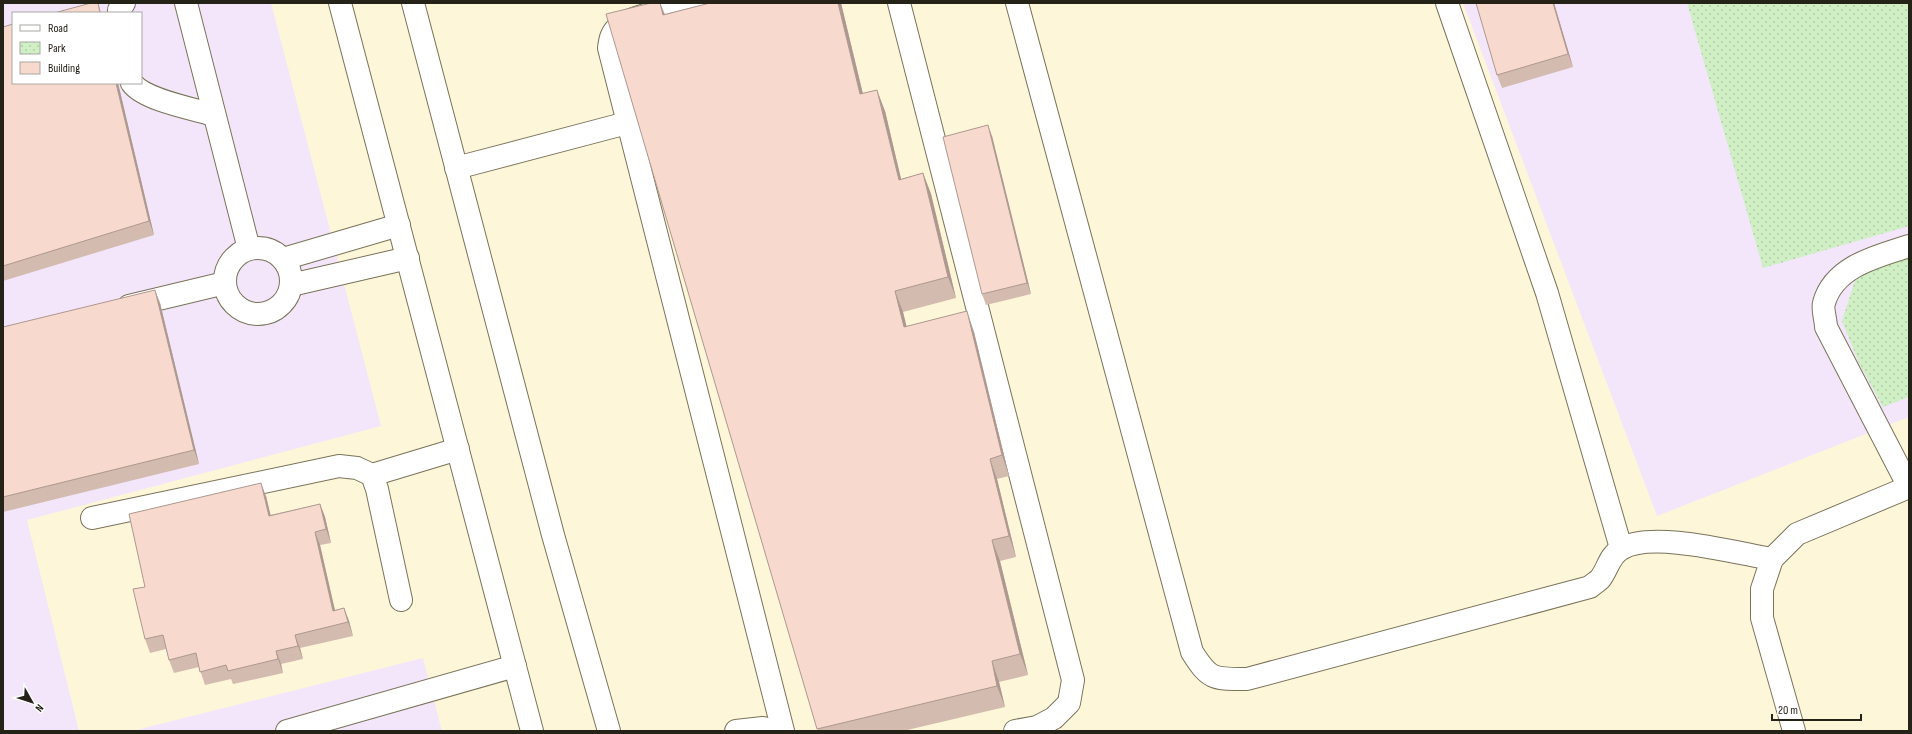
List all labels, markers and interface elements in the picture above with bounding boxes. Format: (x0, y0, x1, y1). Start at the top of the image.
legend (12, 12, 142, 84)
text: Road (48, 21, 68, 36)
text: Park (48, 41, 66, 56)
text: Building (48, 61, 80, 76)
north arrow (12, 682, 52, 722)
scale bar (1772, 696, 1861, 722)
text: N (32, 702, 46, 714)
text: 20 m (1778, 703, 1798, 718)

